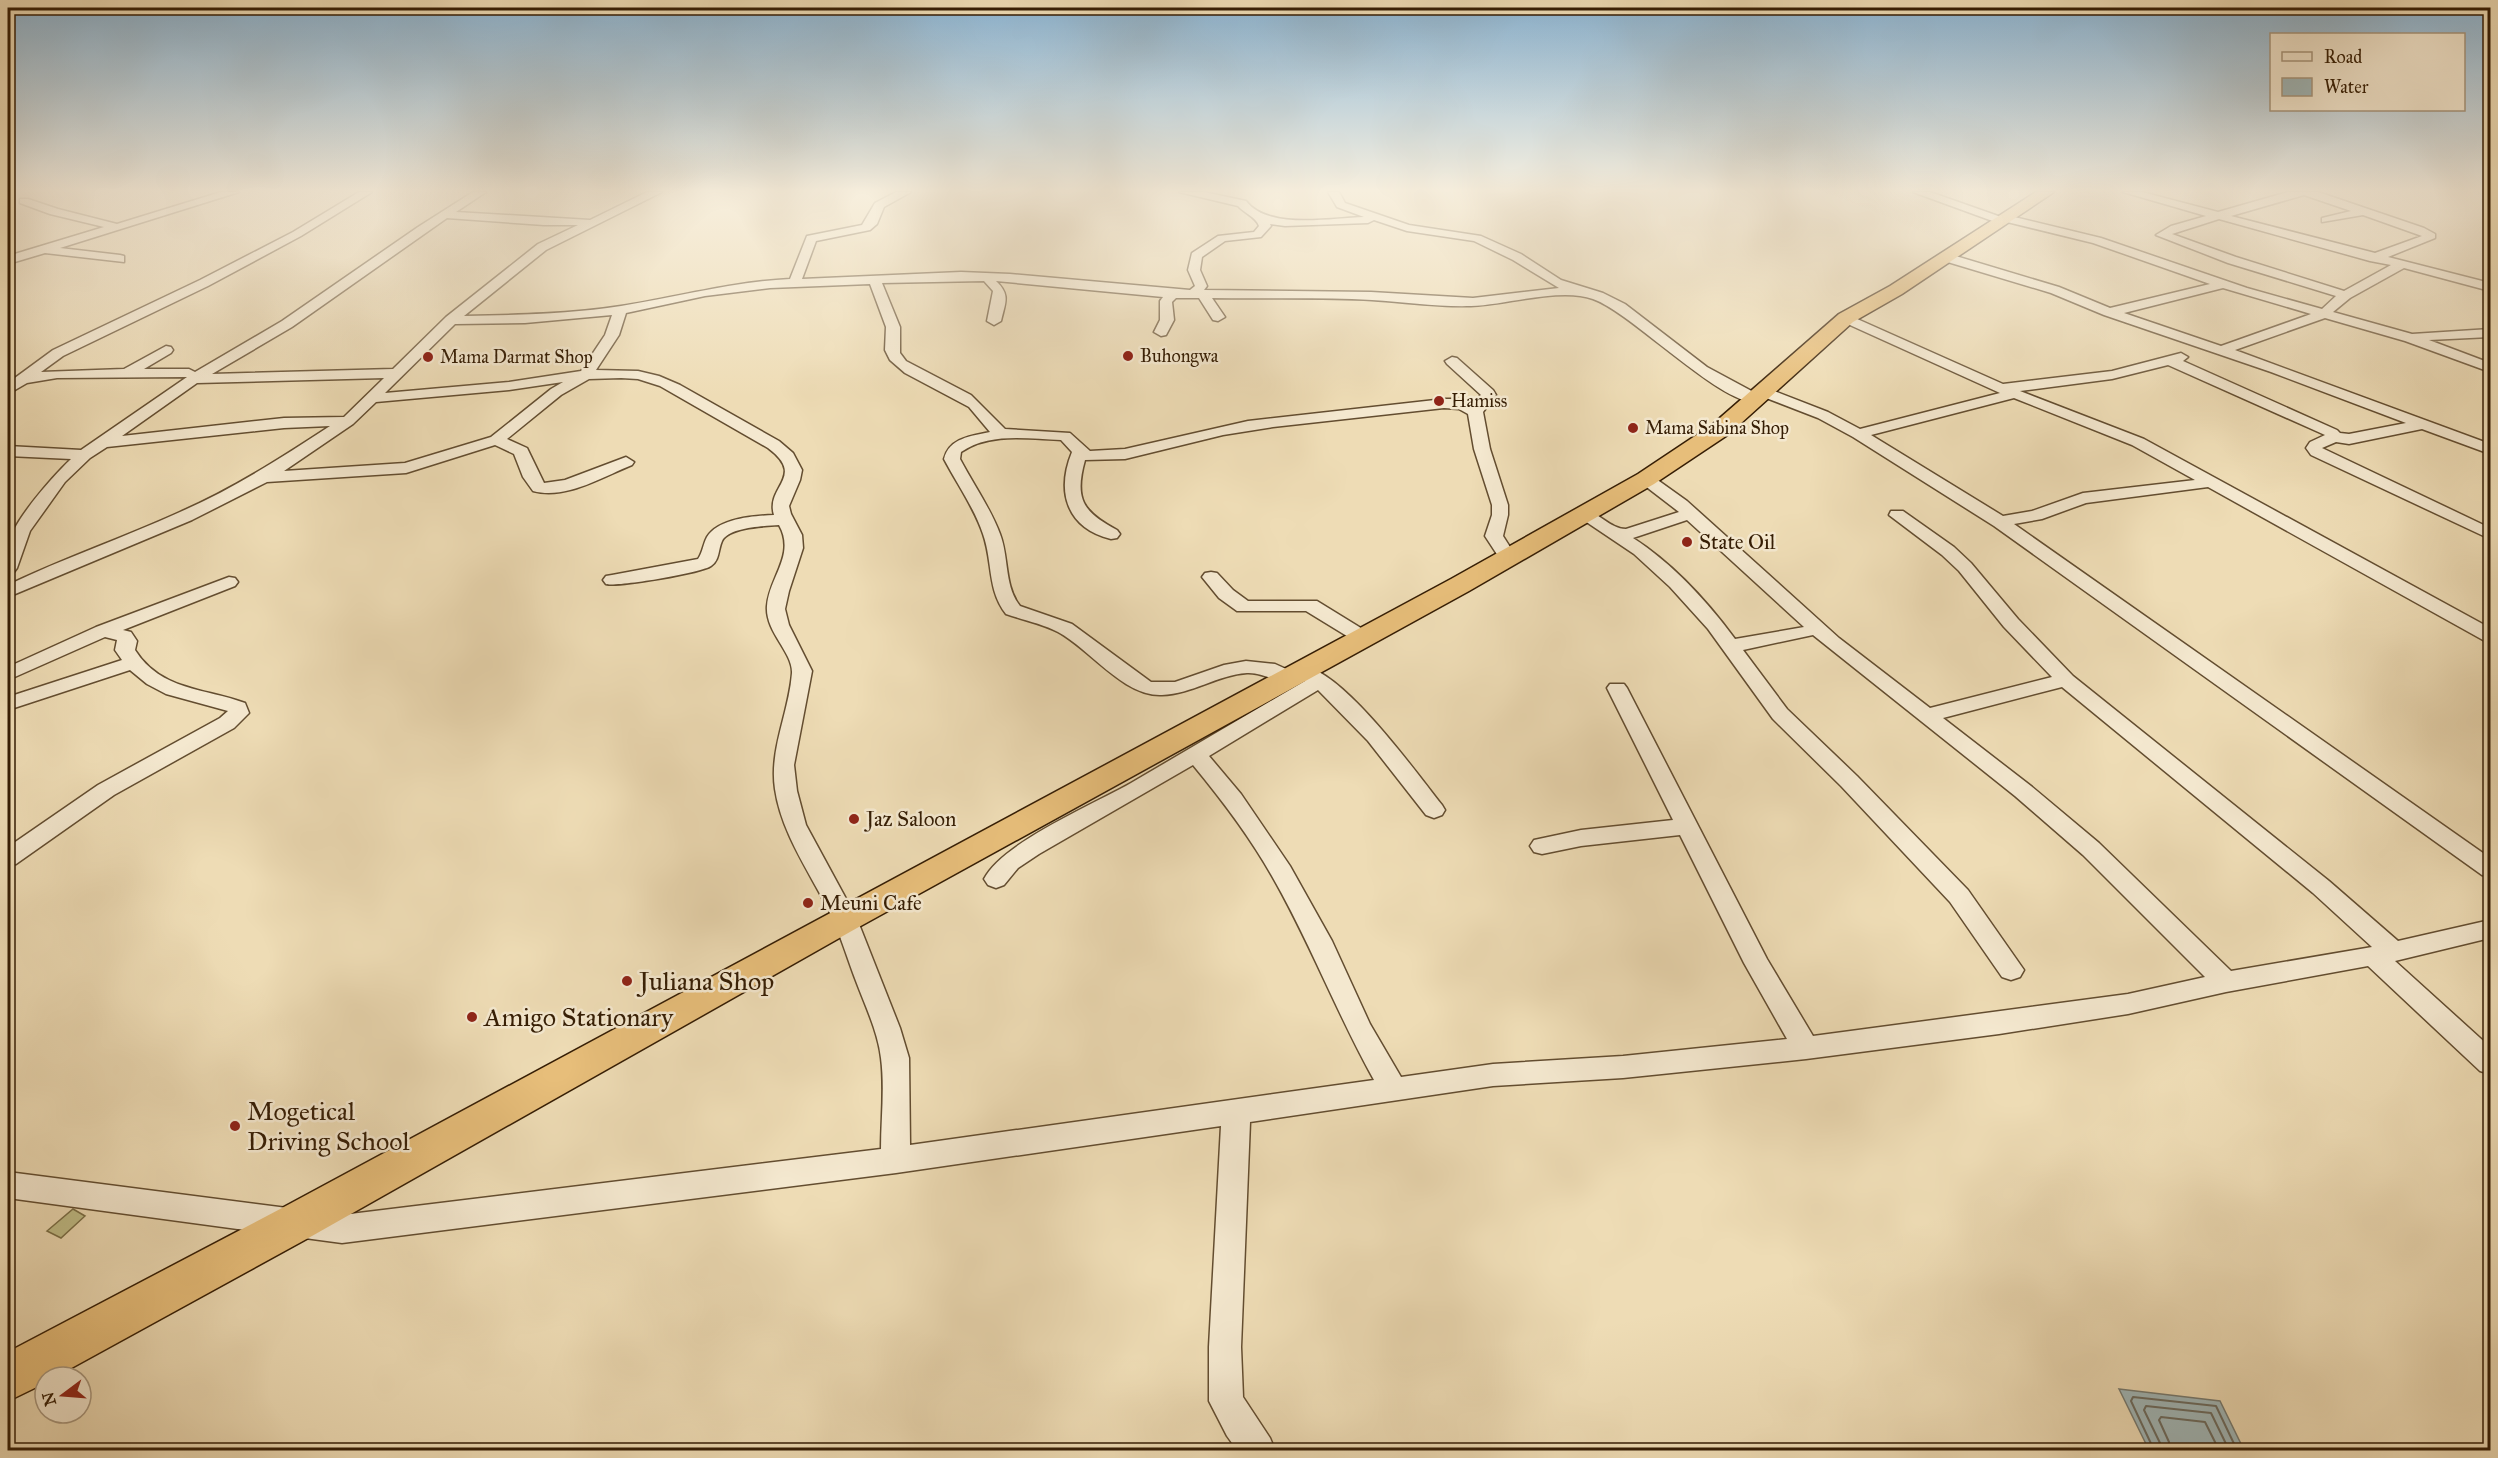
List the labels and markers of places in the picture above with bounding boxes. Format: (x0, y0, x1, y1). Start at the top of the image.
place label: Buhongwa (1140, 345, 1219, 368)
place label: Mama Darmat Shop (440, 346, 593, 368)
marker: Buhongwa (1121, 349, 1135, 363)
marker: Mama Darmat Shop (421, 350, 435, 364)
place label: Hamiss (1451, 390, 1507, 412)
marker: Hamiss (1432, 394, 1446, 408)
place label: Mama Sabina Shop (1645, 417, 1789, 439)
marker: Mama Sabina Shop (1626, 421, 1640, 435)
place label: State Oil (1699, 529, 1776, 555)
marker: State Oil (1680, 535, 1694, 549)
place label: Jaz Saloon (864, 806, 956, 832)
marker: Jaz Saloon (847, 812, 861, 826)
place label: Meuni Cafe (820, 890, 922, 916)
marker: Meuni Cafe (801, 896, 815, 910)
place label: Juliana Shop (636, 965, 774, 997)
marker: Juliana Shop (620, 974, 634, 988)
place label: Amigo Stationary (483, 1001, 674, 1033)
marker: Amigo Stationary (465, 1010, 479, 1024)
place label: Mogetical Driving School (247, 1095, 409, 1157)
marker: Mogetical Driving School (228, 1119, 242, 1133)

